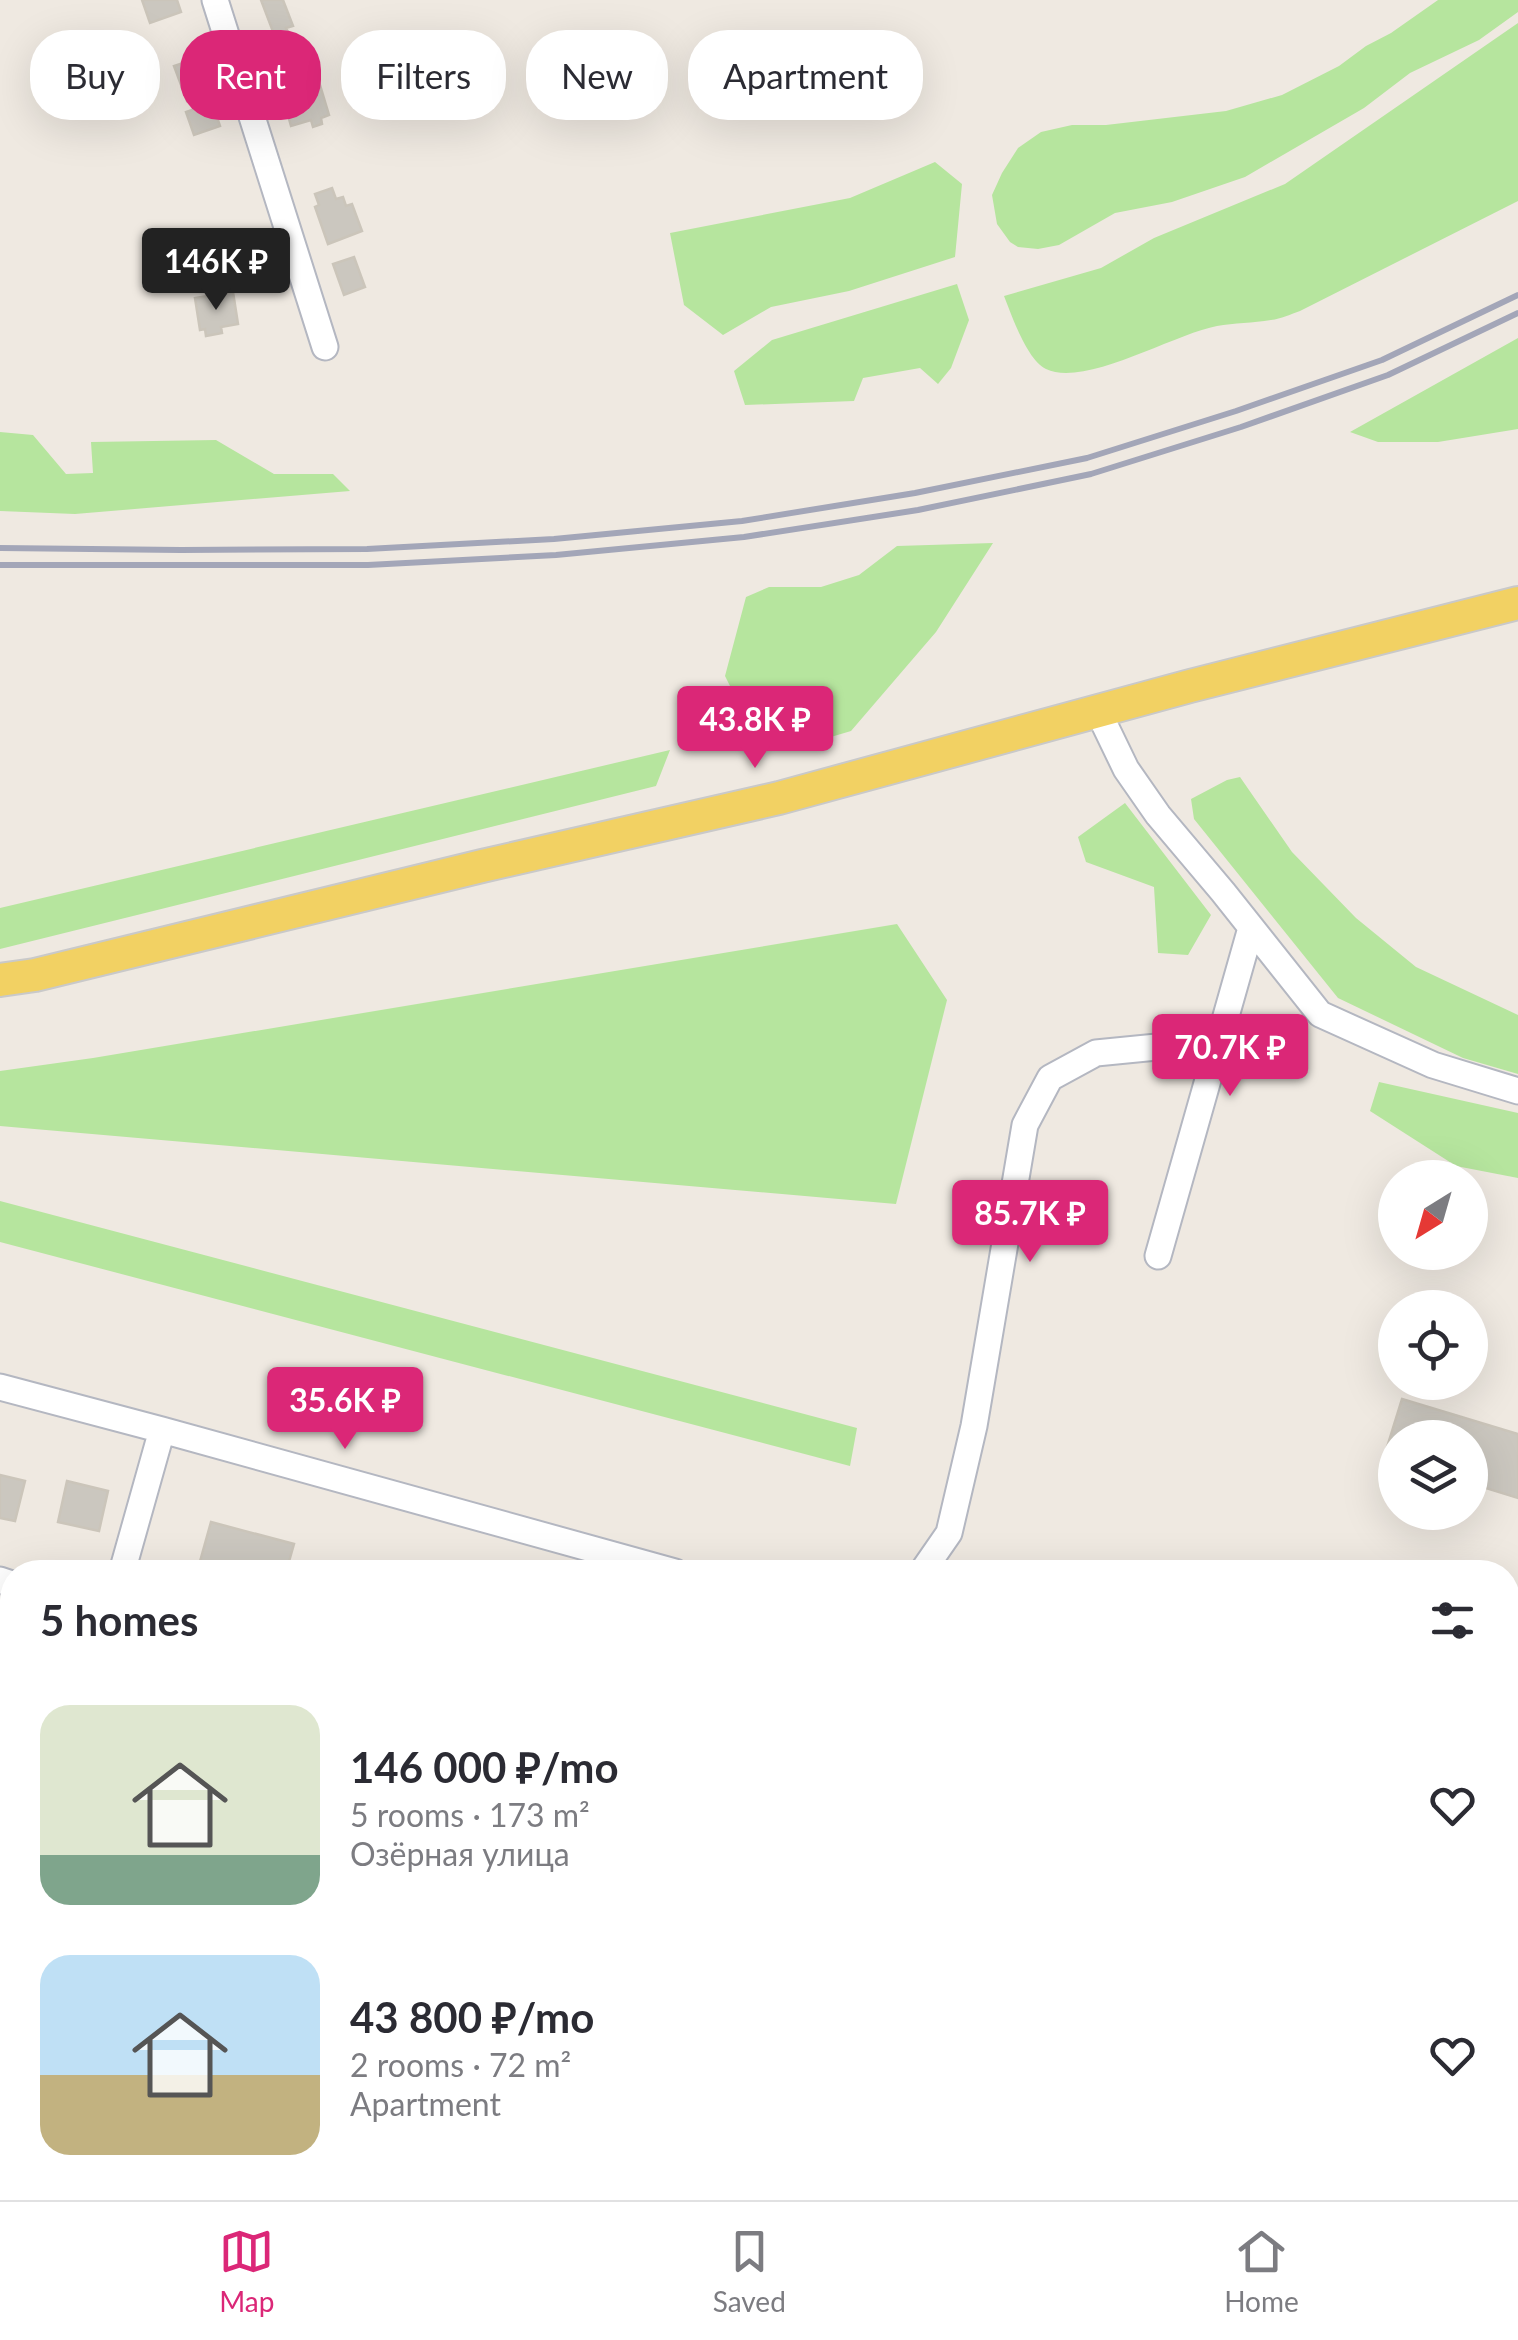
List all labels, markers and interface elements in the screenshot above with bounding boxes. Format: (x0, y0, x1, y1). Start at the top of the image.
chip: Buy (30, 30, 160, 120)
chip: Rent (180, 30, 321, 120)
chip: Filters (341, 30, 506, 120)
chip: New (526, 30, 668, 120)
chip: Apartment (688, 30, 923, 120)
pin: 146K ₽ (135, 228, 297, 313)
text: 146K ₽ (164, 241, 268, 280)
pin: 43.8K ₽ (663, 686, 847, 771)
text: 43.8K ₽ (699, 699, 811, 738)
pin: 70.7K ₽ (1138, 1014, 1322, 1099)
text: 70.7K ₽ (1174, 1027, 1286, 1066)
north arrow (1378, 1160, 1488, 1270)
map controls (1378, 1160, 1488, 1530)
pin: 85.7K ₽ (938, 1180, 1122, 1265)
text: 85.7K ₽ (974, 1193, 1086, 1232)
button: locate (1378, 1290, 1488, 1400)
pin: 35.6K ₽ (253, 1367, 437, 1452)
text: 35.6K ₽ (289, 1380, 401, 1419)
button: layers (1378, 1420, 1488, 1530)
icon: filters (1425, 1593, 1480, 1648)
text: 5 homes (40, 1595, 198, 1645)
text: 146 000 ₽/mo (350, 1742, 619, 1792)
icon: home (120, 1745, 240, 1865)
icon: heart (1425, 1778, 1480, 1833)
text: 5 rooms · 173 m² (350, 1795, 590, 1834)
text: Озёрная улица (350, 1834, 570, 1873)
text: 43 800 ₽/mo (350, 1992, 594, 2042)
icon: home (120, 1995, 240, 2115)
icon: heart (1425, 2028, 1480, 2083)
text: 2 rooms · 72 m² (350, 2045, 571, 2084)
text: Apartment (350, 2084, 501, 2123)
tab: Map (219, 2224, 274, 2318)
tab: Saved (713, 2224, 786, 2318)
tab: Home (1224, 2224, 1299, 2318)

